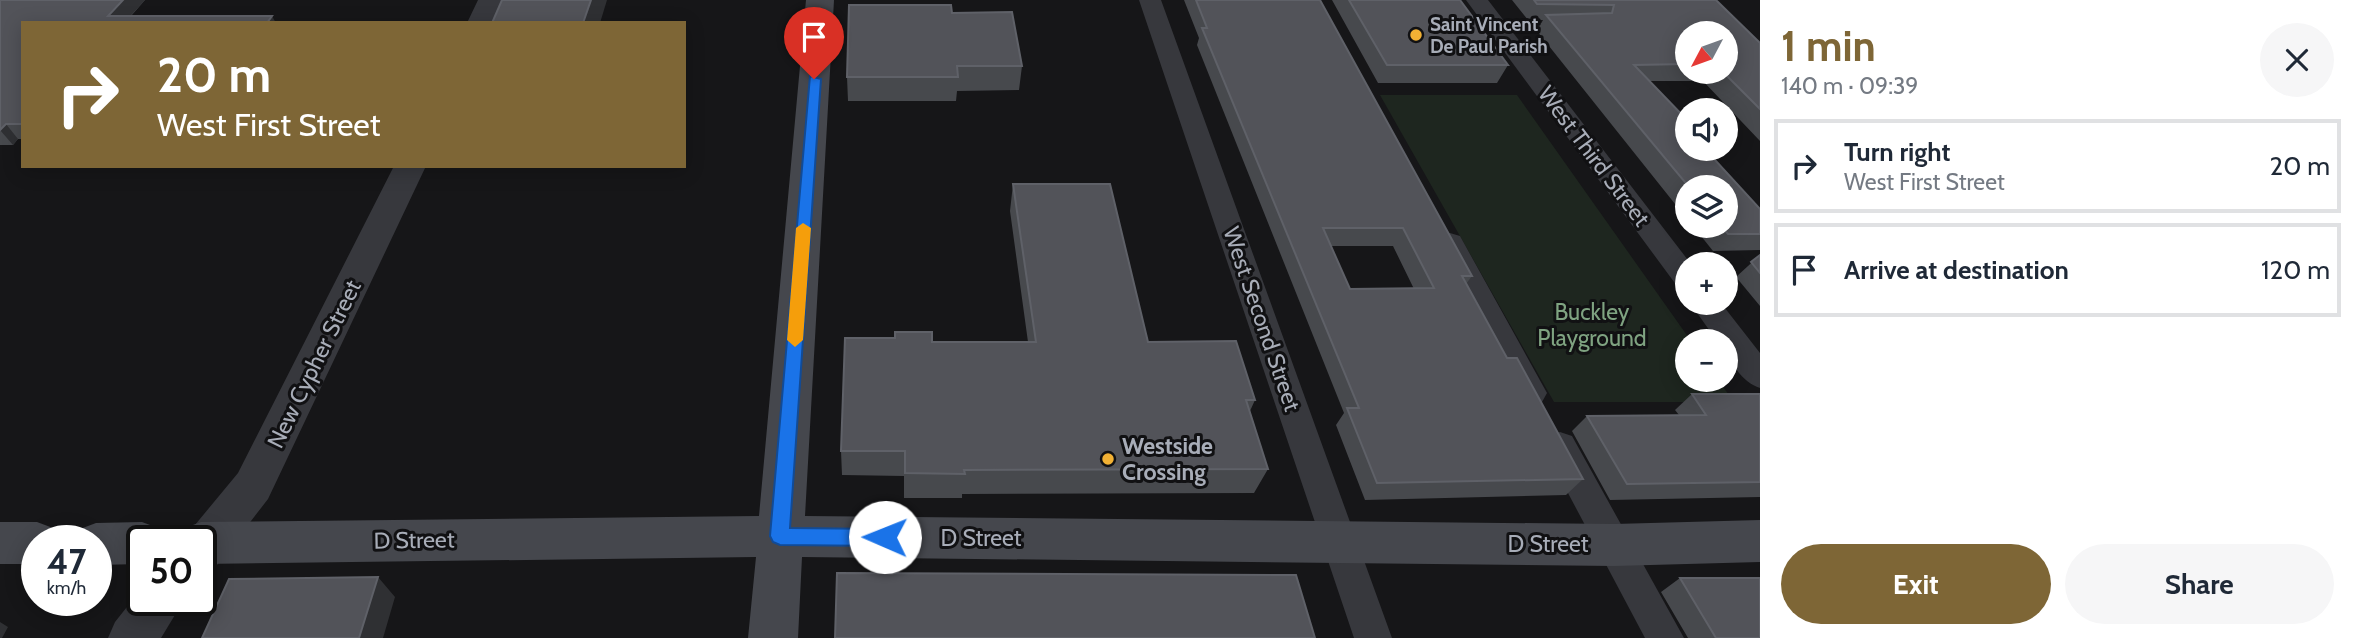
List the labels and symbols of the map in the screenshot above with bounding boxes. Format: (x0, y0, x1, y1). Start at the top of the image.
pin (784, 7, 844, 79)
place label: Saint Vincent De Paul Parish (1430, 13, 1548, 58)
north arrow (1675, 21, 1738, 84)
marker: Saint Vincent De Paul Parish (1408, 27, 1424, 43)
street label: West Third Street (1532, 80, 1656, 232)
street label: West Second Street (1217, 223, 1307, 415)
street label: New Cypher Street (261, 275, 367, 453)
park label: Buckley Playground (1537, 298, 1647, 352)
place label: Westside Crossing (1122, 432, 1213, 486)
marker: Westside Crossing (1100, 451, 1116, 467)
position arrow (848, 500, 922, 574)
street label: D Street (940, 524, 1022, 552)
speed limit sign: 50 (126, 525, 217, 616)
street label: D Street (373, 525, 455, 555)
street label: D Street (1507, 530, 1589, 558)

